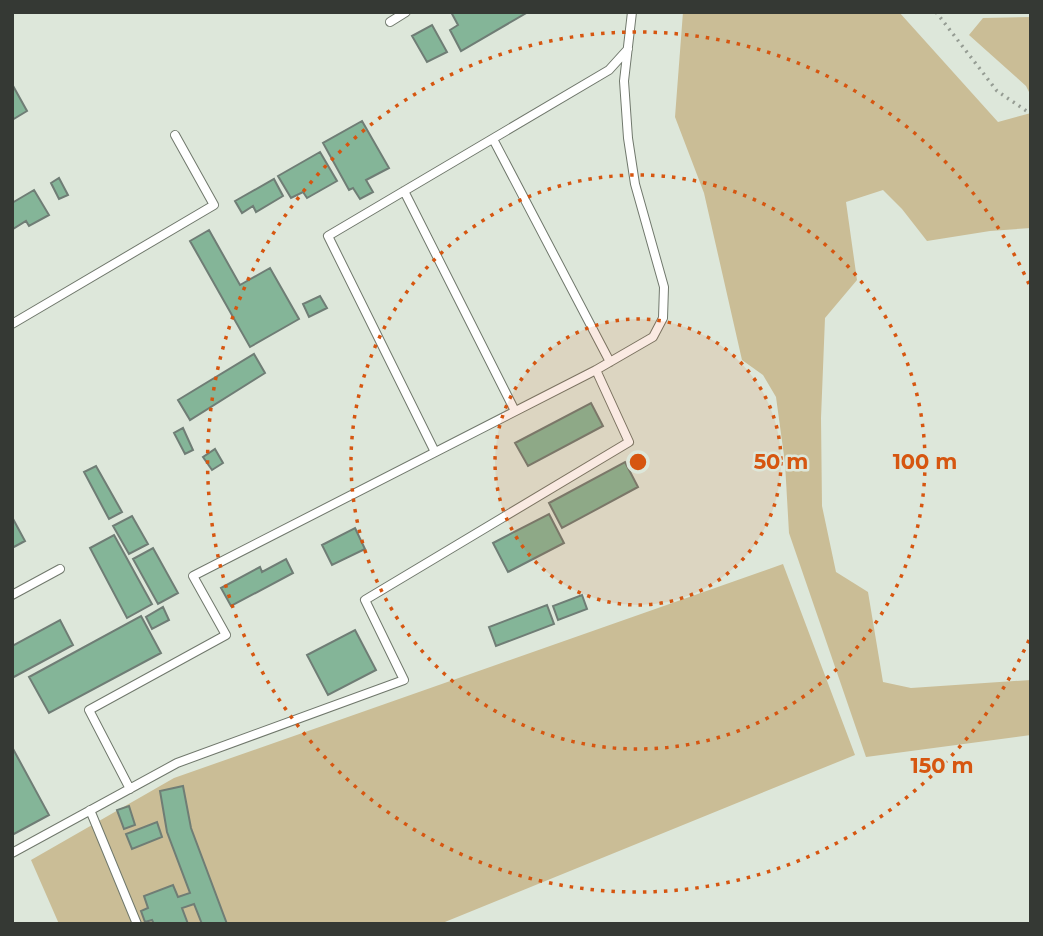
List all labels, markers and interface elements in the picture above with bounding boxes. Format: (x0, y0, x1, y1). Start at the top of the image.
text: 50 m (754, 449, 808, 474)
text: 100 m (893, 449, 957, 474)
centre of rings (626, 450, 650, 474)
text: 150 m (911, 753, 973, 778)

